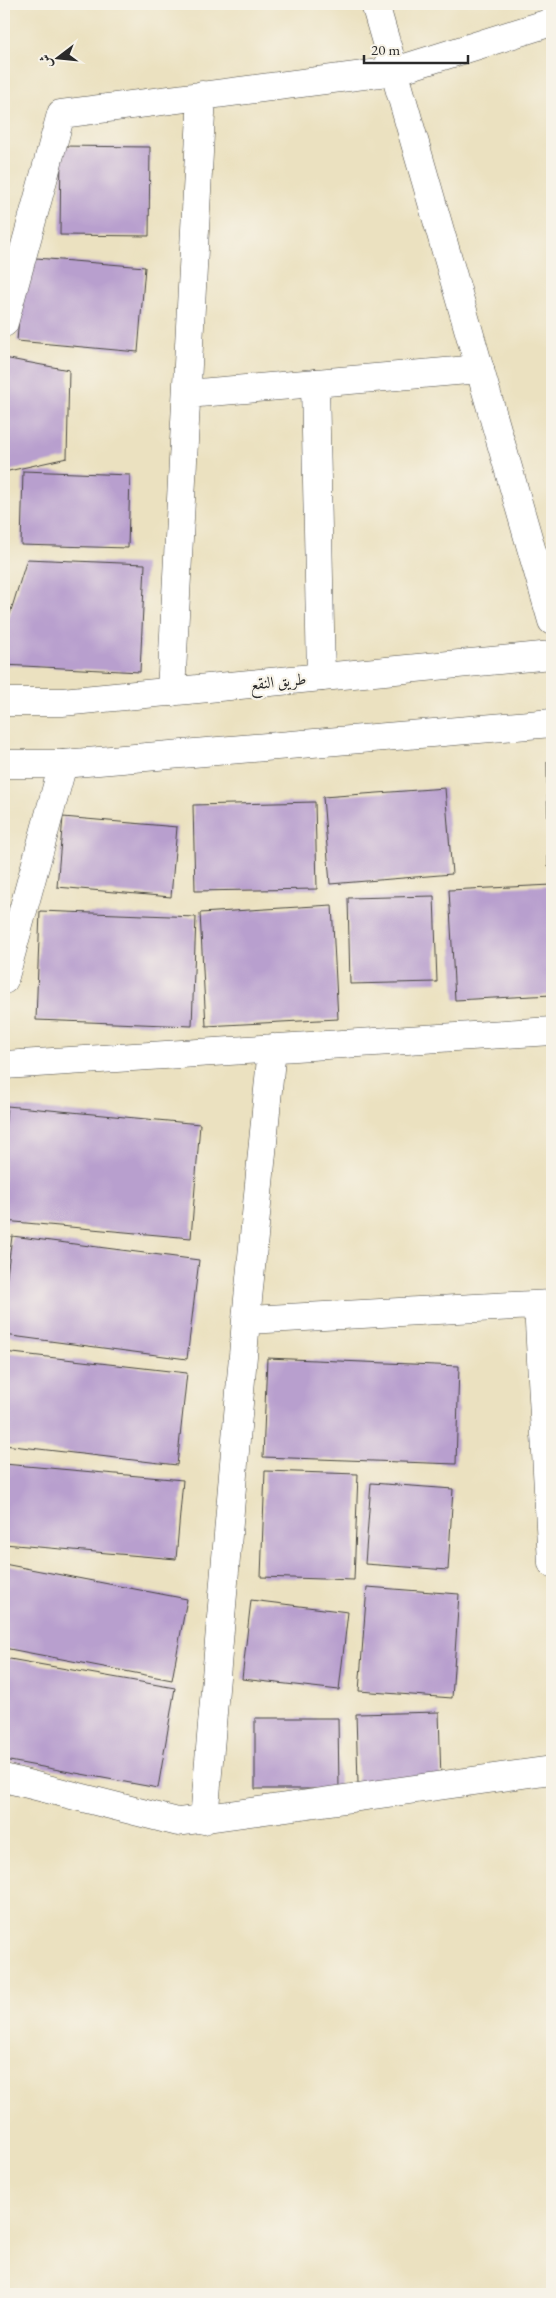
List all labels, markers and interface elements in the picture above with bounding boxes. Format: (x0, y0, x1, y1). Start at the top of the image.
north arrow (32, 32, 82, 82)
scale bar (364, 32, 467, 64)
text: 20 m (371, 40, 400, 59)
text: ش (35, 52, 56, 71)
street label: طريق النقع (249, 668, 308, 700)

